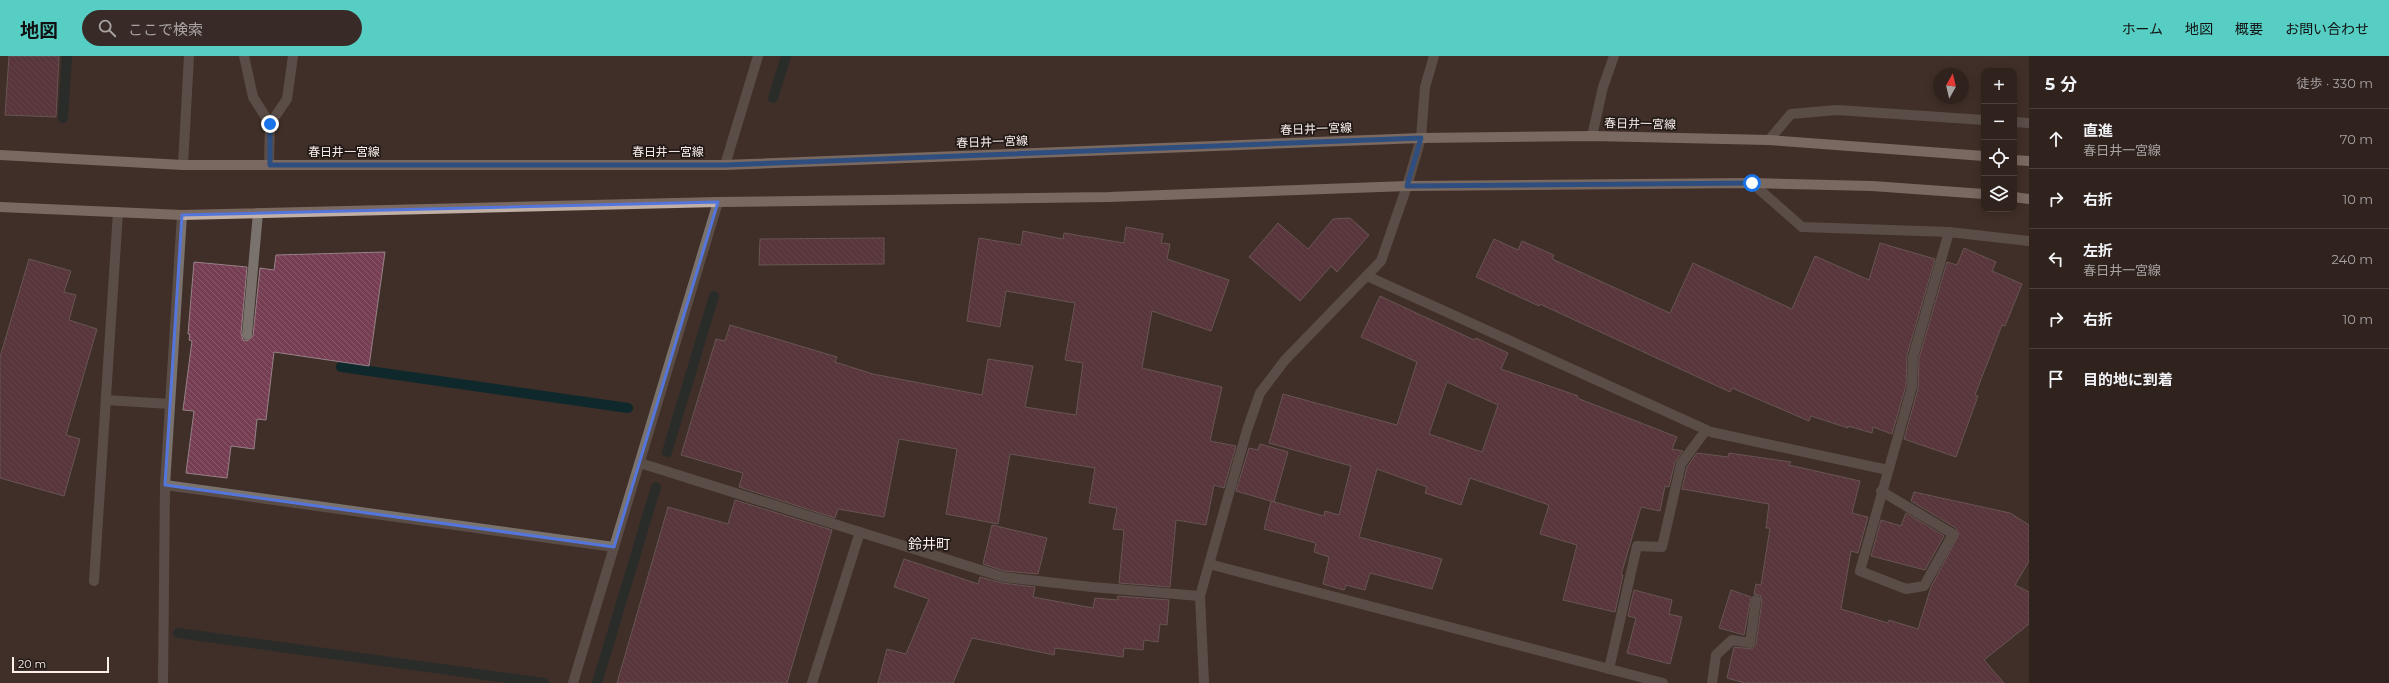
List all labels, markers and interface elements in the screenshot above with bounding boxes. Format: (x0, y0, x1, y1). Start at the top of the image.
search box (82, 10, 362, 46)
icon: search (96, 17, 118, 39)
text: 地図 (20, 19, 58, 42)
text: ここで検索 (128, 20, 203, 39)
text: ホーム (2121, 20, 2163, 38)
text: 地図 (2185, 20, 2213, 38)
text: 概要 (2235, 20, 2263, 38)
text: お問い合わせ (2285, 20, 2369, 38)
north arrow (1933, 68, 1969, 104)
map controls (1981, 68, 2017, 212)
button: + (1981, 68, 2017, 104)
text: 5 分 (2045, 74, 2077, 94)
text: 徒歩 · 330 m (2297, 75, 2373, 91)
button: − (1981, 104, 2017, 140)
route end (261, 115, 279, 133)
street label: 春日井一宮線 (1604, 115, 1676, 132)
street label: 春日井一宮線 (1280, 120, 1352, 137)
text: 直進 (2083, 121, 2113, 140)
icon: ahead (2045, 128, 2067, 150)
text: 70 m (2340, 131, 2373, 147)
street label: 春日井一宮線 (956, 133, 1028, 150)
button: locate (1981, 140, 2017, 176)
text: 春日井一宮線 (2083, 142, 2161, 158)
street label: 春日井一宮線 (308, 144, 380, 159)
street label: 春日井一宮線 (632, 144, 704, 159)
route start (1743, 174, 1761, 192)
button: layers (1981, 176, 2017, 212)
icon: right (2045, 188, 2067, 210)
text: 右折 (2083, 190, 2113, 209)
text: 10 m (2343, 191, 2373, 207)
text: 左折 (2083, 241, 2113, 260)
icon: left (2045, 248, 2067, 270)
text: 240 m (2332, 251, 2373, 267)
text: 春日井一宮線 (2083, 262, 2161, 278)
icon: right (2045, 308, 2067, 330)
text: 右折 (2083, 310, 2113, 329)
text: 10 m (2343, 311, 2373, 327)
icon: arrive (2045, 368, 2067, 390)
text: 目的地に到着 (2083, 370, 2173, 389)
district label: 鈴井町 (908, 535, 950, 553)
scale bar (12, 655, 109, 674)
text: 20 m (18, 657, 46, 671)

